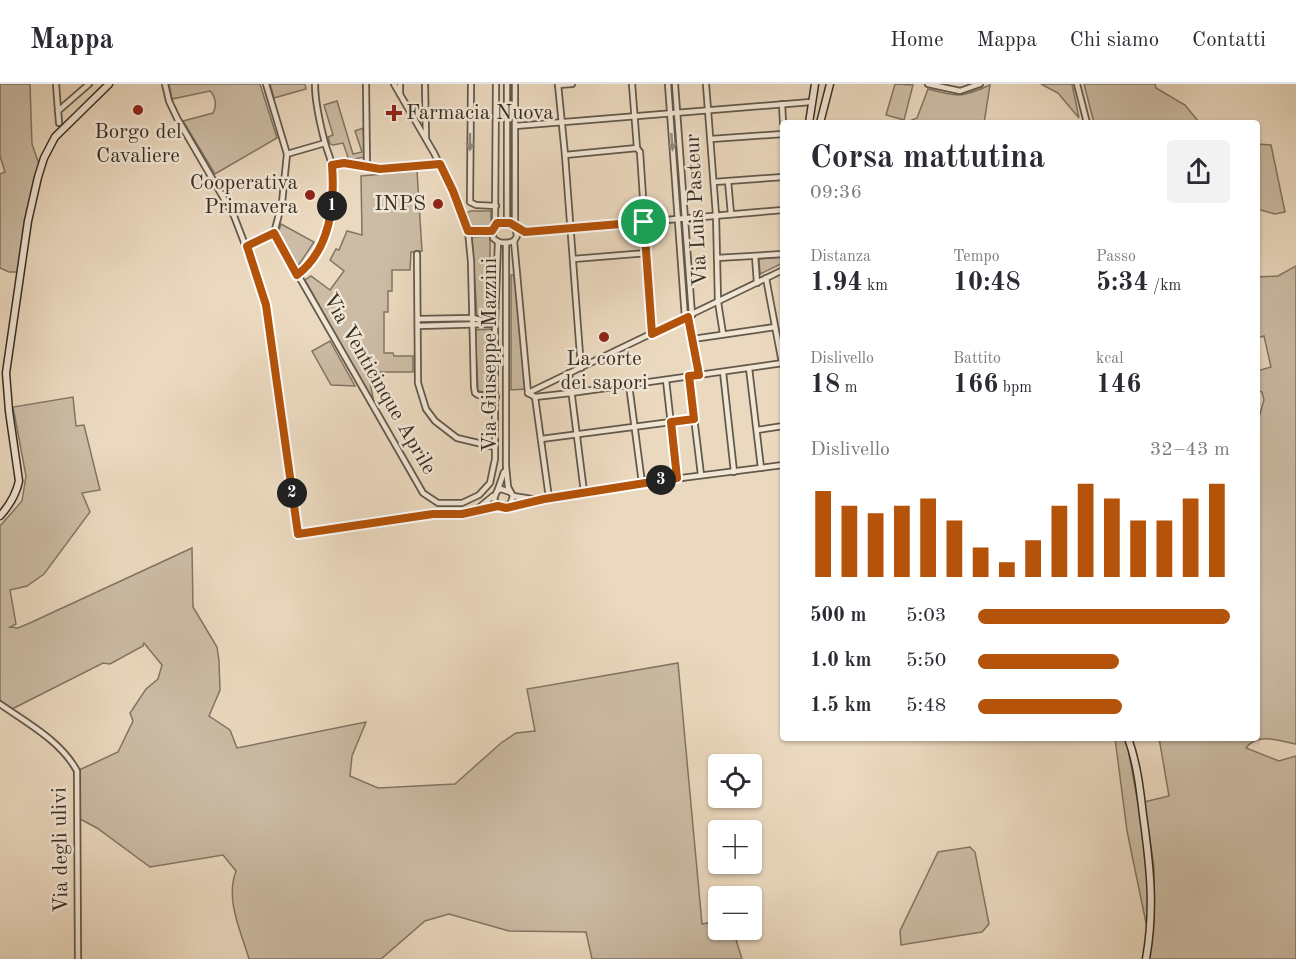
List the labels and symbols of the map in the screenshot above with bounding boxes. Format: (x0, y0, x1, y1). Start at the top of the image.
marker: Borgo del Cavaliere (131, 103, 145, 117)
place label: Farmacia Nuova (406, 103, 554, 124)
marker: Farmacia Nuova (387, 106, 401, 120)
place label: Borgo del Cavaliere (94, 122, 182, 167)
one-way arrow (465, 133, 475, 152)
one-way arrow (667, 133, 677, 152)
street label: Via Luis Pasteur (682, 133, 711, 287)
place label: Cooperativa Primavera (190, 173, 298, 218)
marker: Cooperativa Primavera (303, 188, 317, 202)
pin: 1 (317, 191, 347, 221)
place label: INPS (374, 194, 426, 215)
pin (618, 196, 669, 247)
marker: INPS (431, 197, 445, 211)
street label: Via Giuseppe Mazzini (480, 258, 501, 452)
street label: Via Venticinque Aprile (319, 290, 439, 478)
marker: La corte dei sapori (597, 330, 611, 344)
place label: La corte dei sapori (560, 349, 648, 394)
pin: 3 (646, 465, 676, 495)
pin: 2 (277, 478, 307, 508)
street label: Via degli ulivi (49, 787, 73, 913)

